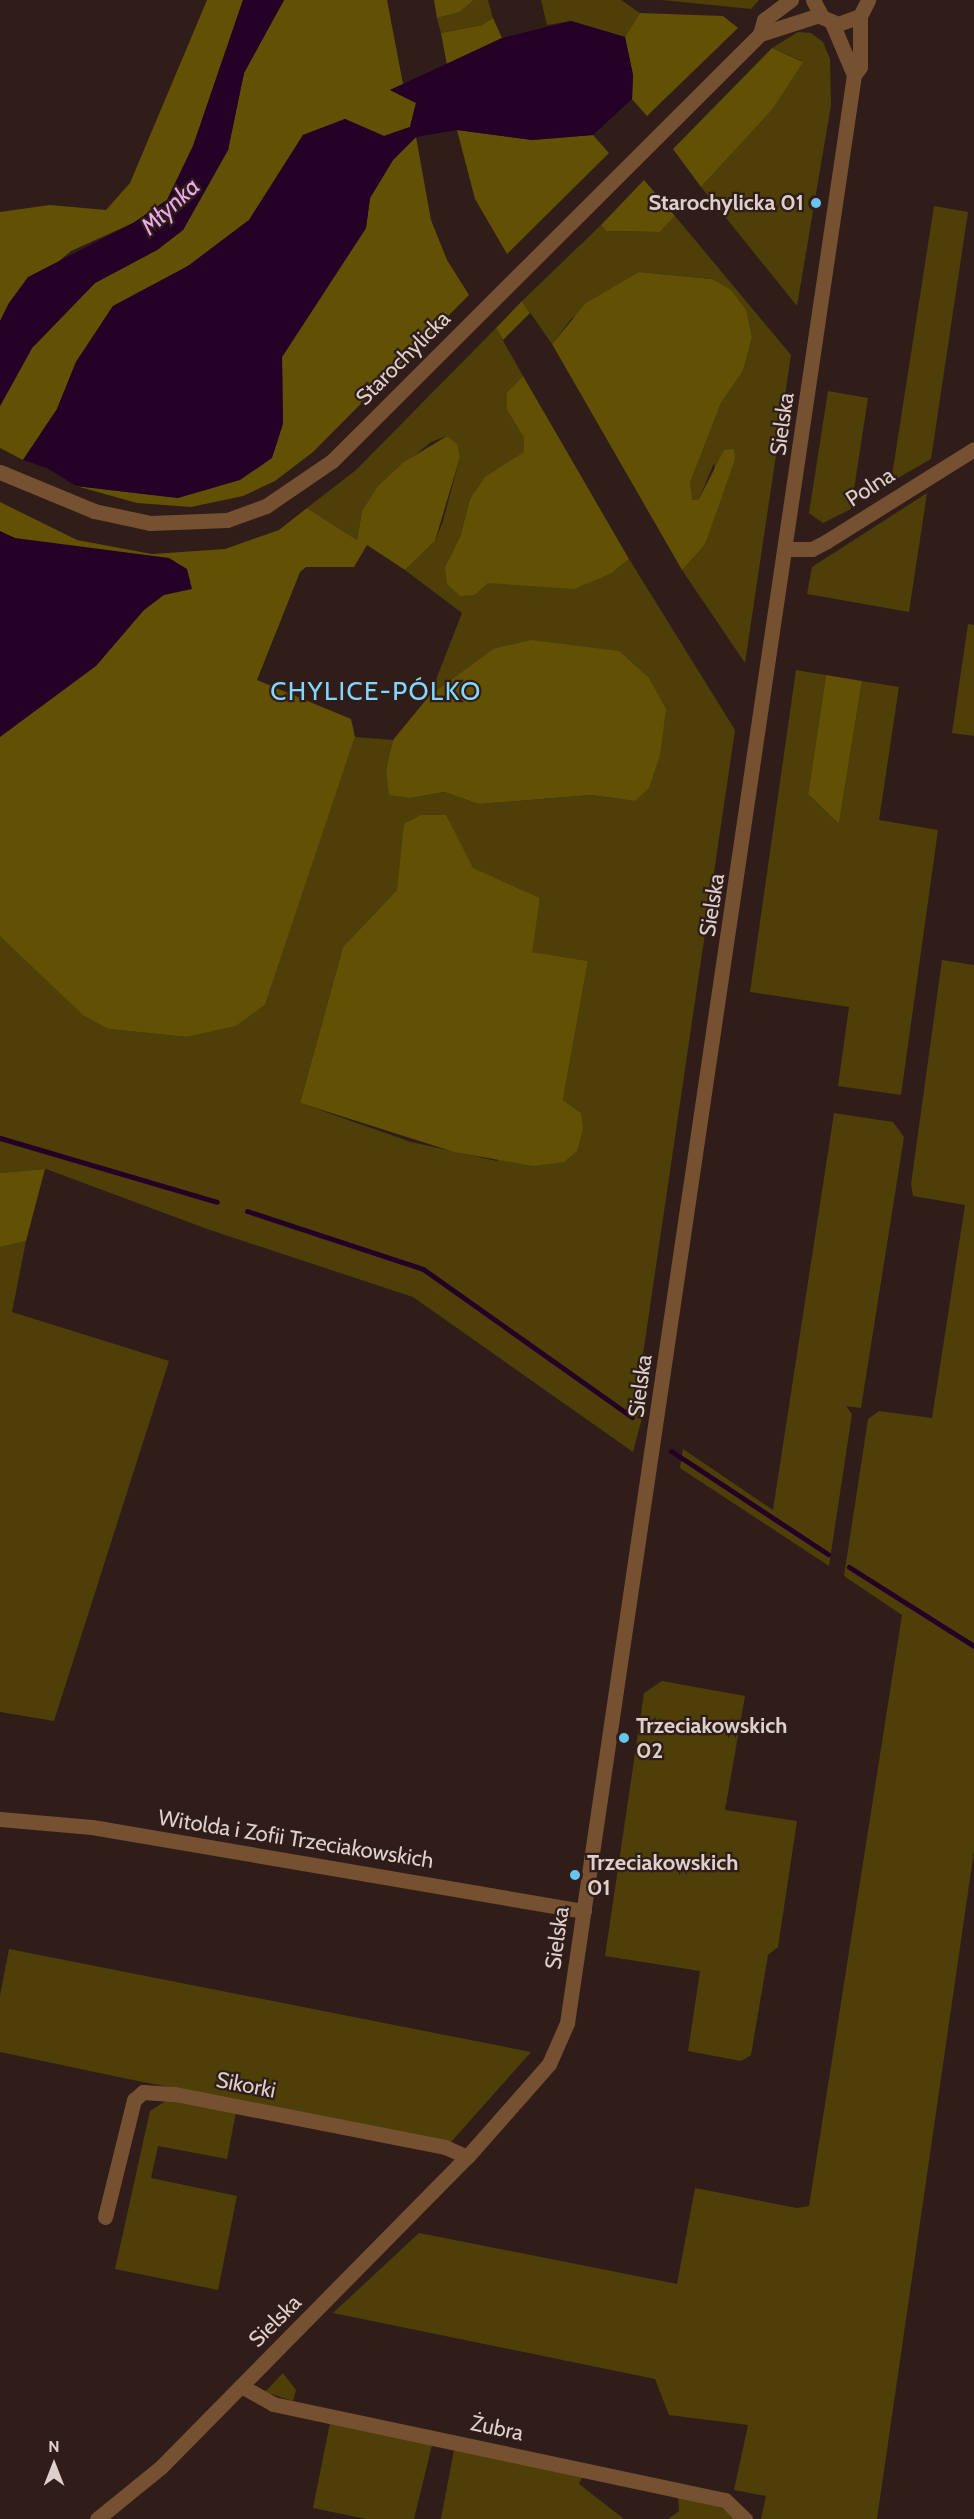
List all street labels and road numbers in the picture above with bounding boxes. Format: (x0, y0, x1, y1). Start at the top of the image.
street label: Starochylicka (350, 305, 456, 411)
street label: Sielska (765, 391, 799, 457)
street label: Polna (841, 462, 899, 512)
street label: Sielska (694, 872, 730, 938)
street label: Sielska (623, 1353, 657, 1419)
street label: Witolda i Zofii Trzeciakowskich (156, 1804, 436, 1874)
street label: Sielska (540, 1905, 574, 1971)
street label: Sikorki (214, 2066, 278, 2104)
street label: Sielska (243, 2289, 307, 2353)
street label: Żubra (468, 2410, 526, 2446)

